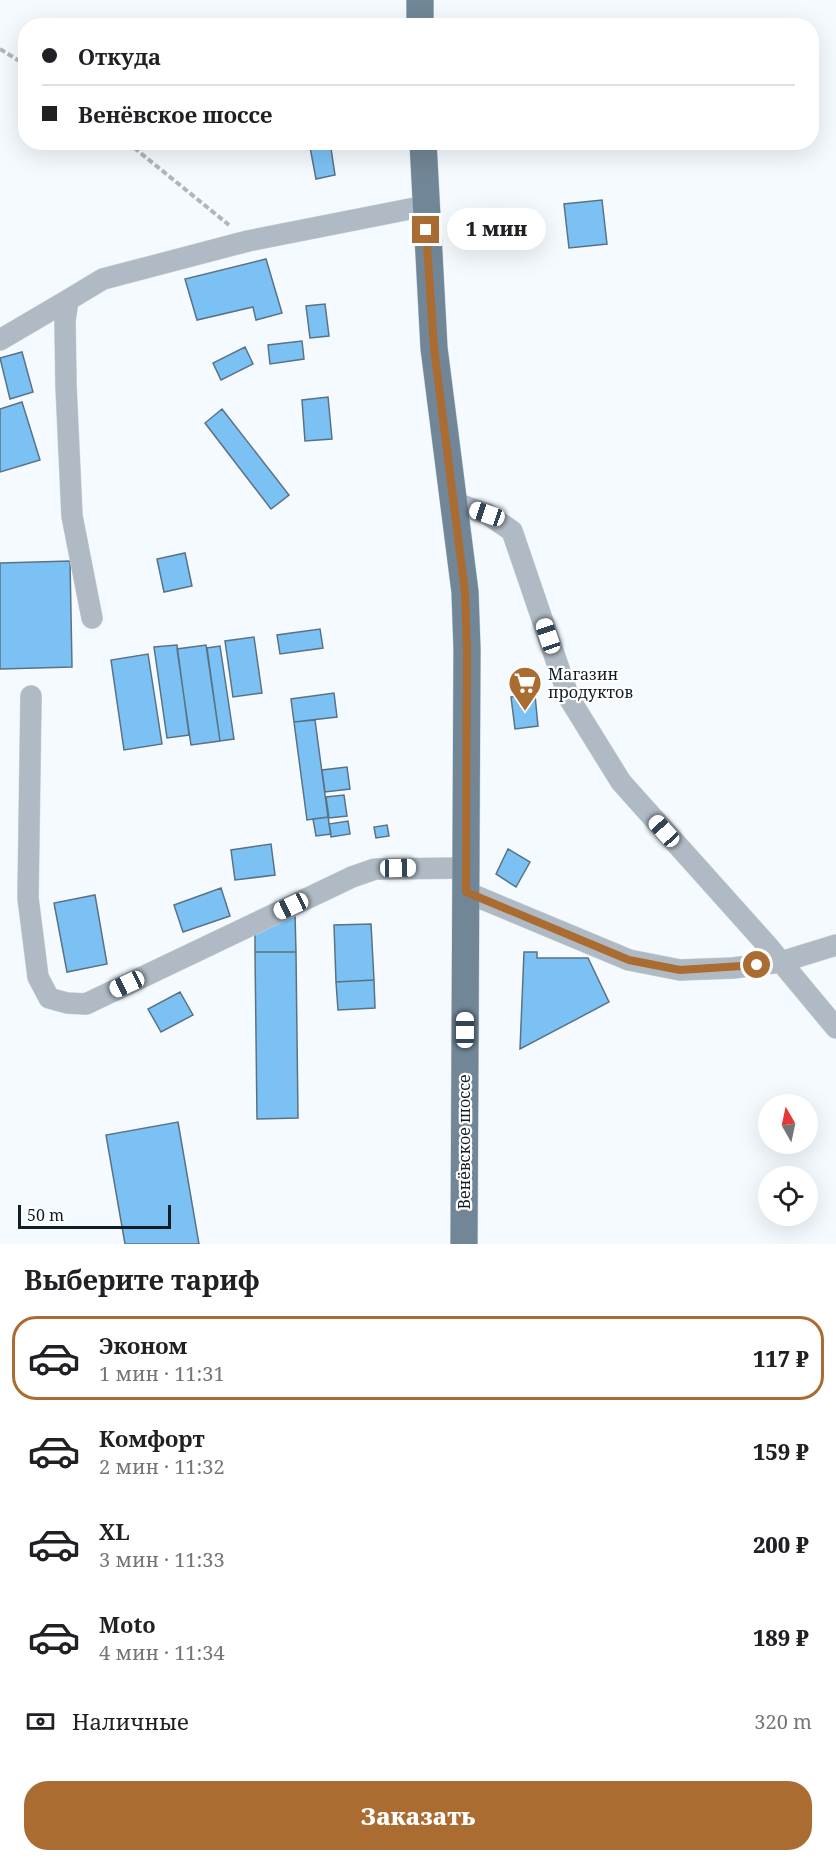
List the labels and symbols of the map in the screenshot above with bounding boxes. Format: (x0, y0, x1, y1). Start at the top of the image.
callout: 1 мин (447, 209, 546, 251)
route end (412, 216, 439, 243)
car (467, 500, 507, 528)
car (534, 616, 562, 656)
place label: Магазин продуктов (548, 663, 633, 703)
supermarket icon: Магазин продуктов (507, 665, 543, 712)
car (645, 812, 683, 850)
car (380, 859, 416, 877)
car (271, 890, 311, 922)
route start (743, 951, 770, 978)
car (107, 968, 147, 1000)
car (456, 1012, 474, 1048)
street label: Венёвское шоссе (453, 1074, 475, 1210)
north arrow (758, 1094, 818, 1154)
scale bar (18, 1202, 171, 1230)

